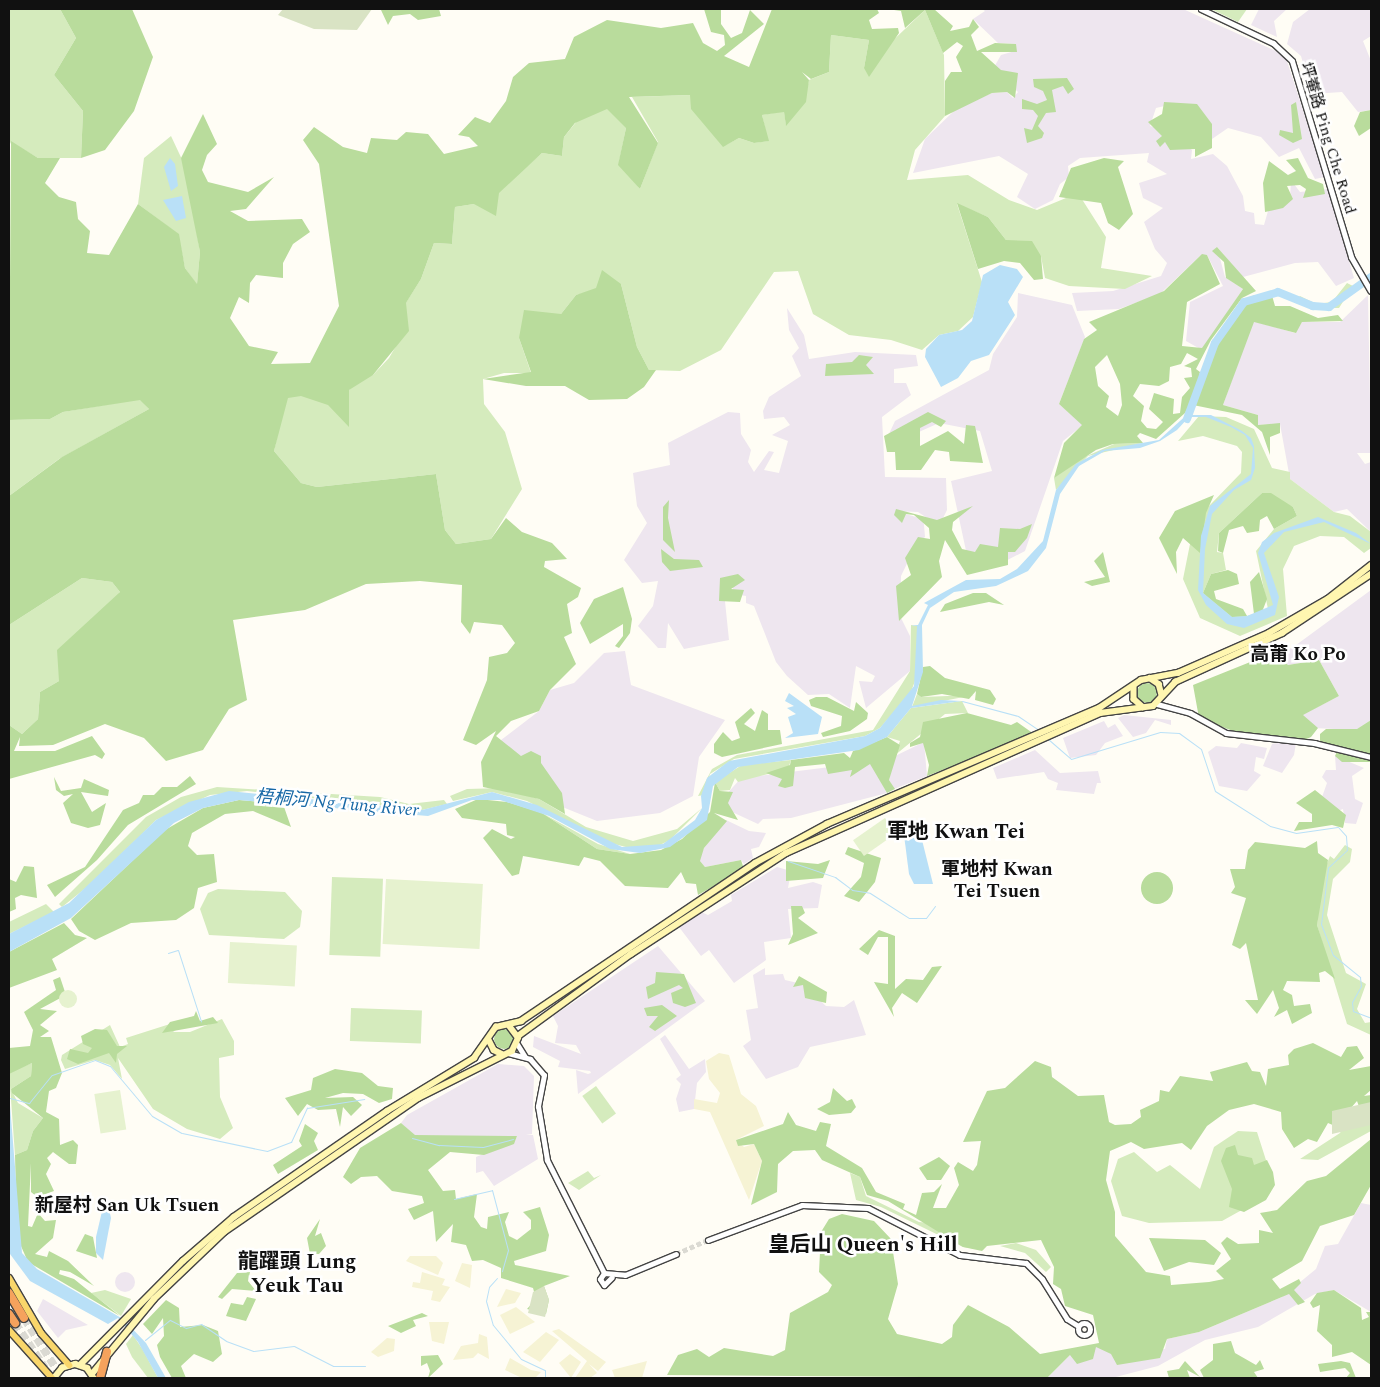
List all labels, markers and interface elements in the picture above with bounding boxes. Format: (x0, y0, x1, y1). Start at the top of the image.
street label: 坪輋路 Ping Che Road (1296, 60, 1360, 216)
district label: 高莆 Ko Po (1250, 644, 1346, 666)
water label: 梧桐河 Ng Tung River (254, 786, 420, 822)
district label: 軍地 Kwan Tei (887, 819, 1025, 845)
district label: 軍地村 Kwan Tei Tsuen (941, 859, 1053, 903)
district label: 新屋村 San Uk Tsuen (35, 1195, 219, 1217)
district label: 皇后山 Queen's Hill (768, 1232, 958, 1258)
district label: 龍躍頭 Lung Yeuk Tau (238, 1249, 356, 1299)

